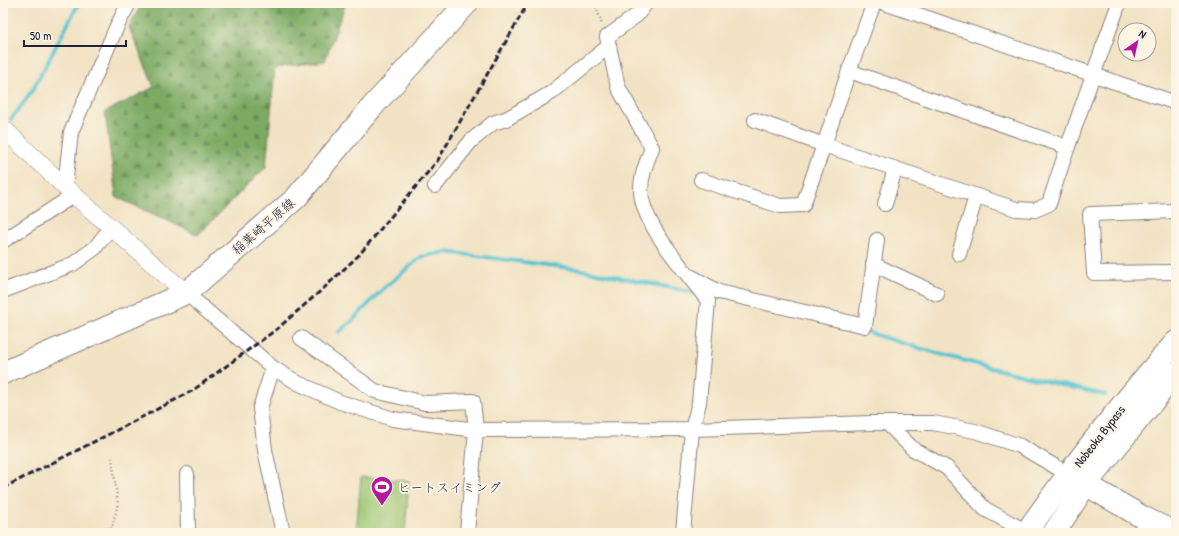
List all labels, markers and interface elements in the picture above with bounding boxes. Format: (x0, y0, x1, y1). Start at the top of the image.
scale bar (24, 22, 126, 48)
north arrow (1117, 22, 1157, 62)
text: N (1136, 26, 1149, 41)
text: 50 m (30, 27, 51, 44)
street label: 稲葉崎平原線 (228, 193, 299, 258)
street label: Nobeoka Bypass (1069, 401, 1129, 471)
sports icon: ヒートスイミング (369, 474, 395, 507)
place label: ヒートスイミング (398, 478, 501, 496)

